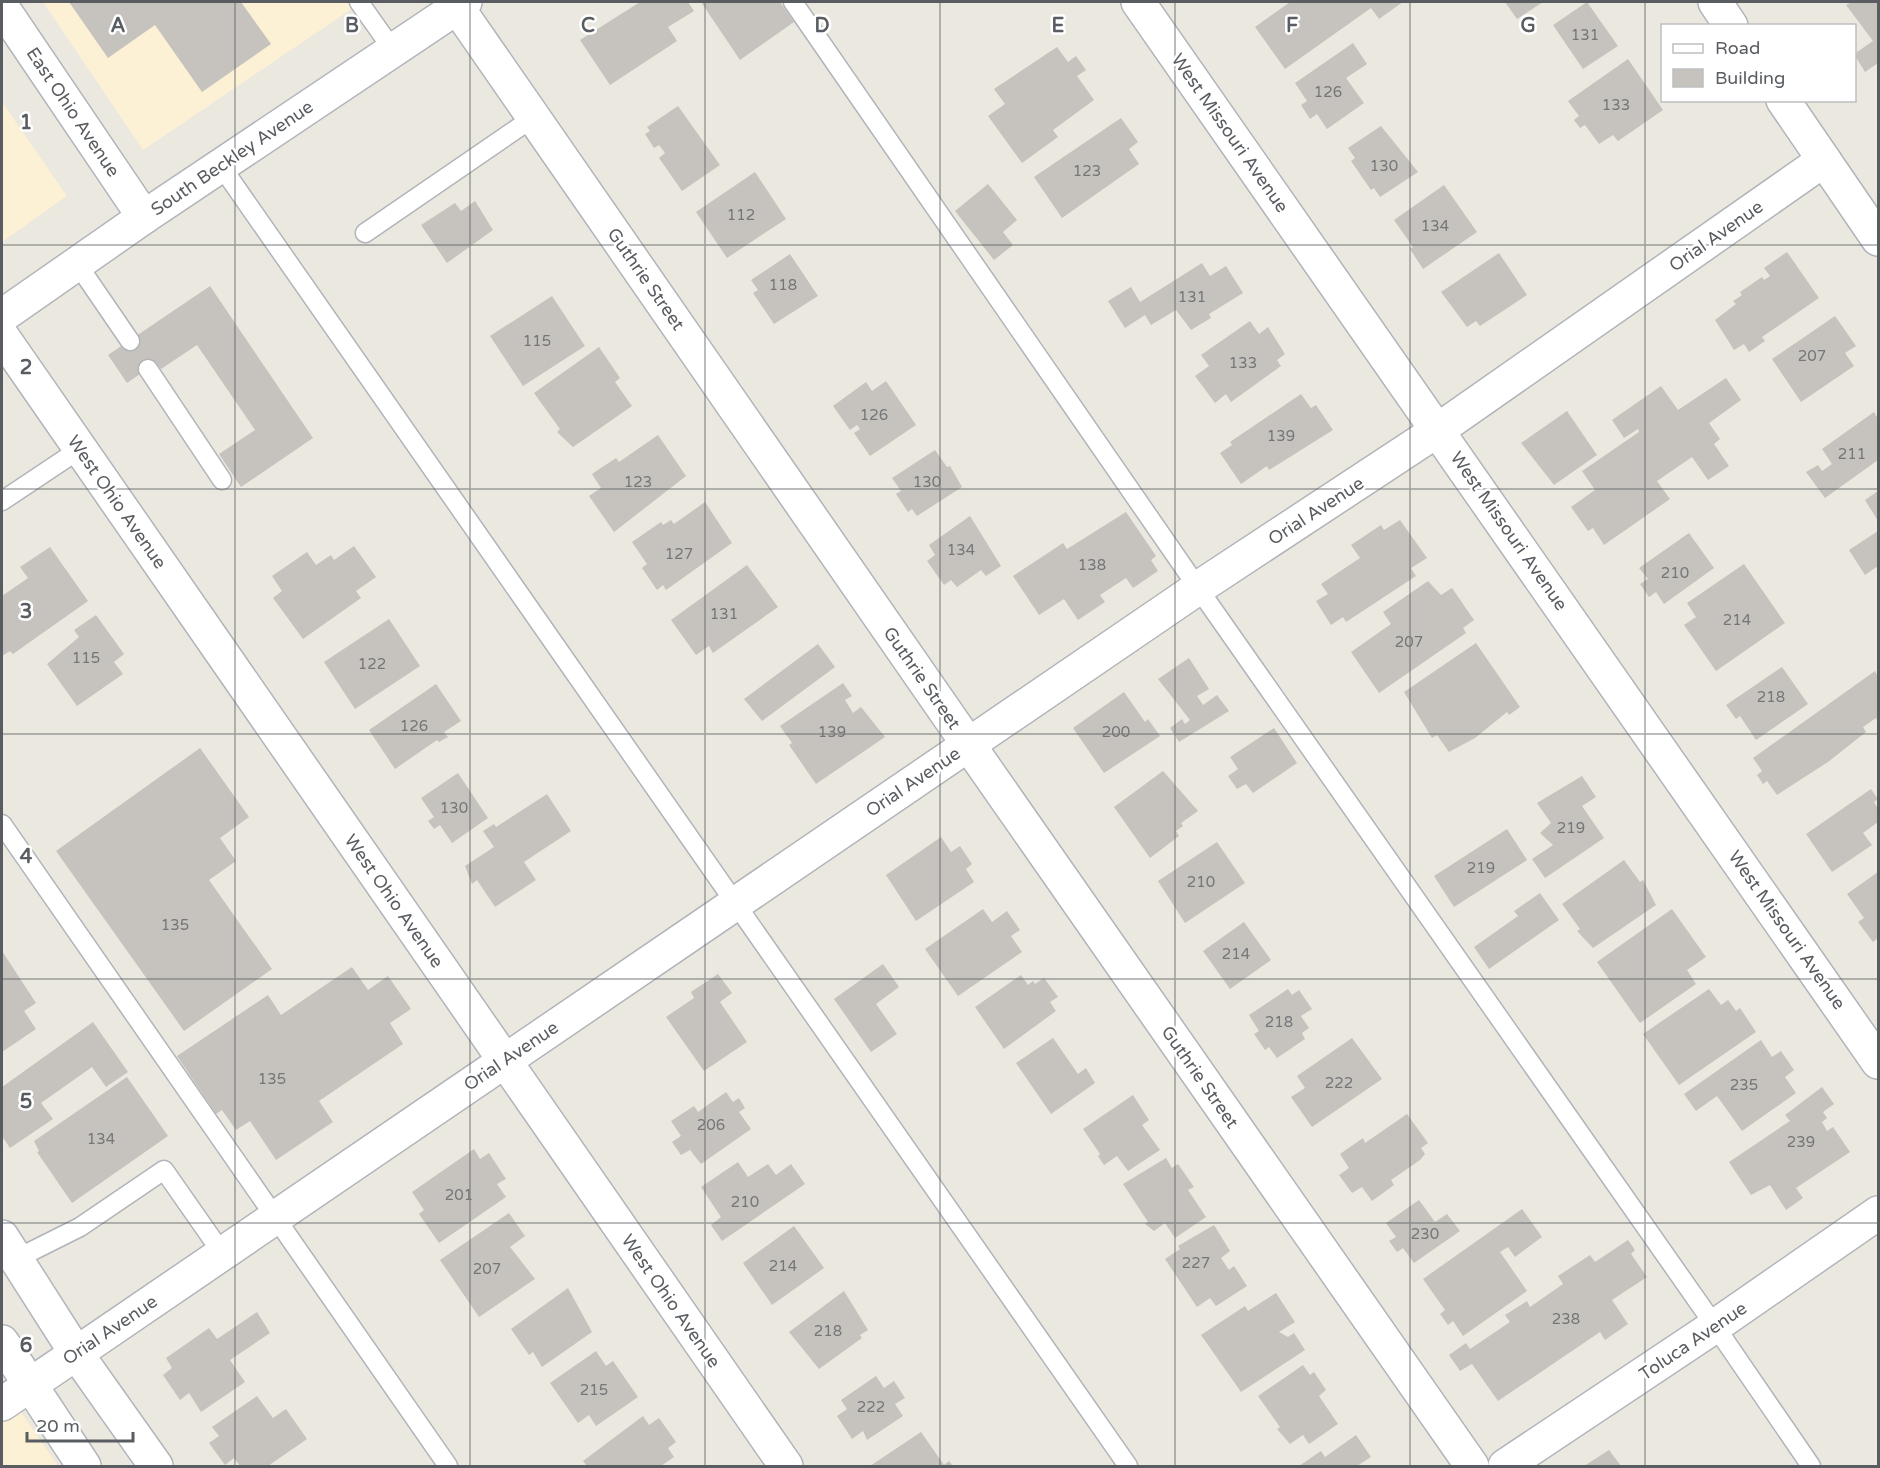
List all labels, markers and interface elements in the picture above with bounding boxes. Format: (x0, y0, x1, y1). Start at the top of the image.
text: A (111, 14, 126, 38)
text: B (345, 14, 359, 38)
text: C (581, 14, 595, 38)
text: D (814, 14, 830, 38)
text: E (1052, 14, 1065, 38)
text: F (1286, 14, 1298, 38)
text: G (1520, 14, 1536, 38)
legend (1661, 24, 1856, 102)
house number: 131 (1571, 26, 1599, 44)
text: Road (1715, 37, 1760, 59)
street label: East Ohio Avenue (22, 43, 124, 181)
street label: West Missouri Avenue (1167, 49, 1293, 217)
text: Building (1715, 67, 1785, 89)
house number: 126 (1314, 83, 1342, 101)
street label: South Beckley Avenue (147, 96, 317, 220)
house number: 133 (1602, 96, 1630, 114)
text: 1 (20, 111, 32, 135)
house number: 130 (1370, 157, 1398, 175)
house number: 123 (1073, 162, 1101, 180)
street label: Orial Avenue (1665, 196, 1767, 276)
house number: 112 (727, 206, 755, 224)
house number: 134 (1421, 217, 1449, 235)
street label: Guthrie Street (603, 223, 690, 335)
house number: 118 (769, 276, 797, 294)
house number: 131 (1178, 288, 1206, 306)
house number: 115 (523, 332, 551, 350)
house number: 207 (1798, 347, 1826, 365)
house number: 133 (1229, 354, 1257, 372)
text: 2 (20, 356, 32, 380)
house number: 126 (860, 406, 888, 424)
house number: 139 (1267, 427, 1295, 445)
street label: West Ohio Avenue (63, 431, 171, 573)
house number: 211 (1838, 445, 1866, 463)
street label: West Missouri Avenue (1446, 447, 1572, 615)
street label: Orial Avenue (1264, 472, 1368, 550)
house number: 123 (624, 473, 652, 491)
house number: 130 (913, 473, 941, 491)
house number: 134 (947, 541, 975, 559)
house number: 127 (665, 545, 693, 563)
house number: 138 (1078, 556, 1106, 574)
house number: 210 (1661, 564, 1689, 582)
text: 3 (20, 600, 32, 624)
house number: 131 (710, 605, 738, 623)
house number: 214 (1723, 611, 1751, 629)
street label: Guthrie Street (879, 622, 966, 734)
house number: 207 (1395, 633, 1423, 651)
house number: 115 (72, 649, 100, 667)
house number: 122 (358, 655, 386, 673)
house number: 218 (1757, 688, 1785, 706)
house number: 126 (400, 717, 428, 735)
house number: 139 (818, 723, 846, 741)
house number: 200 (1102, 723, 1130, 741)
street label: Orial Avenue (861, 742, 965, 822)
house number: 130 (440, 799, 468, 817)
house number: 219 (1557, 819, 1585, 837)
street label: West Ohio Avenue (340, 830, 448, 972)
text: 4 (20, 845, 33, 869)
street label: West Missouri Avenue (1724, 846, 1850, 1014)
house number: 219 (1467, 859, 1495, 877)
house number: 210 (1187, 873, 1215, 891)
house number: 135 (161, 916, 189, 934)
house number: 214 (1222, 945, 1250, 963)
house number: 218 (1265, 1013, 1293, 1031)
street label: Orial Avenue (459, 1016, 563, 1096)
street label: Guthrie Street (1157, 1021, 1244, 1133)
house number: 135 (258, 1070, 286, 1088)
house number: 222 (1325, 1074, 1353, 1092)
house number: 235 (1730, 1076, 1758, 1094)
text: 5 (20, 1090, 32, 1114)
house number: 206 (697, 1116, 725, 1134)
house number: 134 (87, 1130, 115, 1148)
house number: 239 (1787, 1133, 1815, 1151)
house number: 201 (445, 1186, 473, 1204)
house number: 210 (731, 1193, 759, 1211)
house number: 230 (1411, 1225, 1439, 1243)
street label: West Ohio Avenue (617, 1230, 725, 1372)
house number: 227 (1182, 1254, 1210, 1272)
house number: 214 (769, 1257, 797, 1275)
house number: 207 (473, 1260, 501, 1278)
street label: Orial Avenue (58, 1290, 162, 1370)
street label: Toluca Avenue (1635, 1297, 1751, 1385)
house number: 238 (1552, 1310, 1580, 1328)
house number: 218 (814, 1322, 842, 1340)
text: 6 (20, 1334, 32, 1358)
house number: 215 (580, 1381, 608, 1399)
house number: 222 (857, 1398, 885, 1416)
scale bar (27, 1405, 134, 1443)
text: 20 m (36, 1415, 80, 1437)

